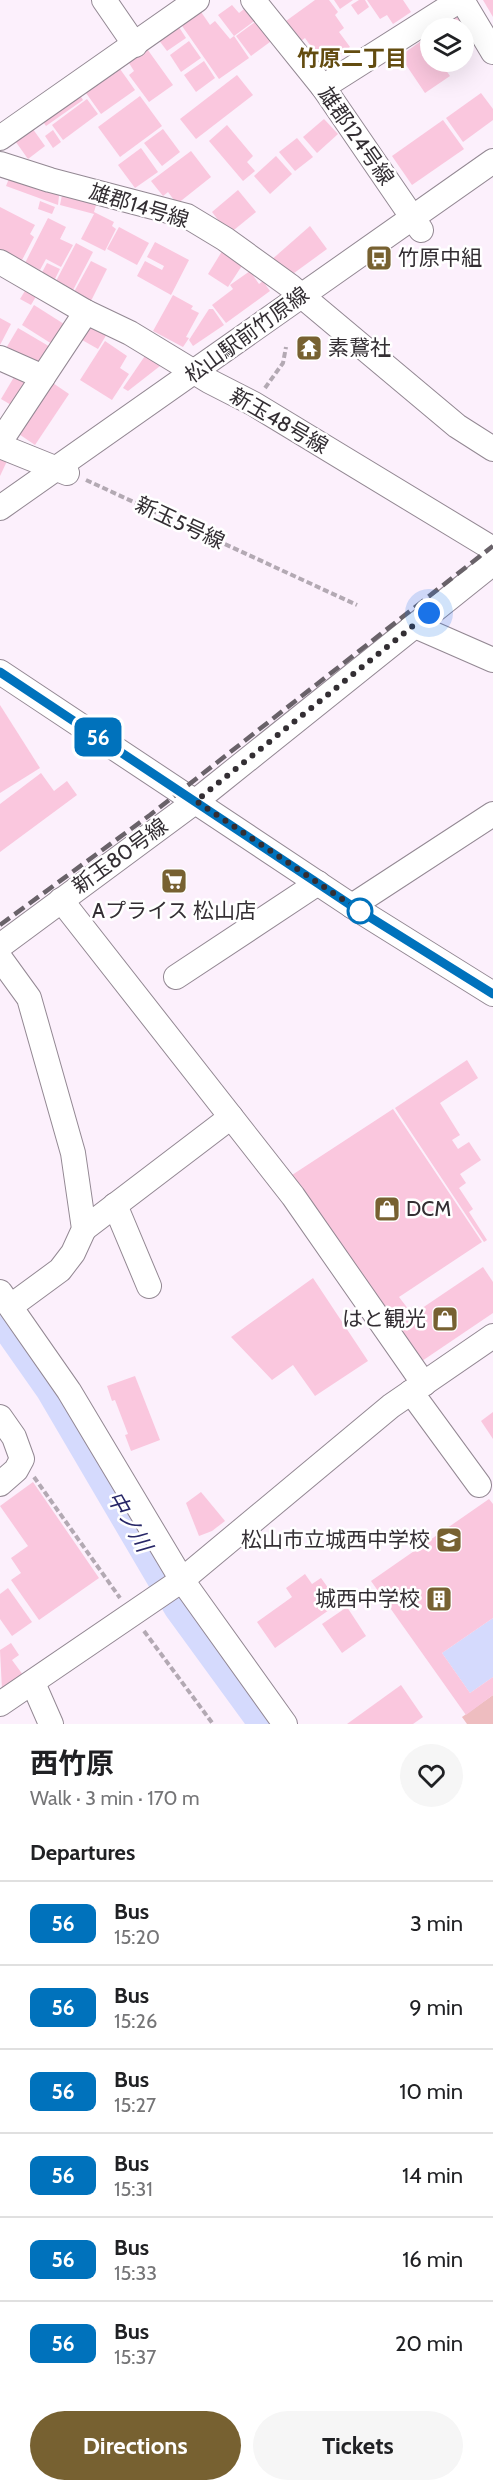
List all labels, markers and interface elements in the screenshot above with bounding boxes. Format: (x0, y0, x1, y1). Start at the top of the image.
map controls (420, 18, 474, 72)
button: layers (420, 18, 474, 72)
district label: 竹原二丁目 (297, 45, 407, 72)
street label: 雄郡124号線 (313, 82, 399, 190)
street label: 雄郡14号線 (86, 179, 192, 233)
bus stop icon: 竹原中組 (364, 243, 394, 273)
place label: 竹原中組 (398, 245, 482, 270)
street label: 松山駅前竹原線 (180, 281, 314, 388)
temple icon: 素鵞社 (294, 333, 324, 363)
place label: 素鵞社 (328, 335, 391, 360)
street label: 新玉48号線 (226, 383, 333, 459)
street label: 新玉5号線 (132, 491, 229, 554)
your location (414, 598, 444, 628)
line badge: 56 (71, 718, 125, 756)
text: 56 (86, 725, 110, 750)
street label: 新玉80号線 (67, 813, 172, 898)
supermarket icon: Aプライス 松山店 (159, 866, 189, 896)
place label: Aプライス 松山店 (92, 898, 256, 923)
unlabelled marker (347, 898, 373, 924)
shop icon: DCM (372, 1194, 402, 1224)
place label: DCM (406, 1196, 451, 1221)
shop icon: はと観光 (430, 1304, 460, 1334)
place label: はと観光 (342, 1306, 426, 1331)
water label: 中ノ川 (101, 1486, 159, 1558)
school or university icon: 松山市立城西中学校 (434, 1525, 464, 1555)
place label: 松山市立城西中学校 (241, 1527, 430, 1552)
building icon: 城西中学校 (424, 1584, 454, 1614)
place label: 城西中学校 (315, 1586, 420, 1611)
button: heart (400, 1744, 463, 1807)
text: 西竹原 (30, 1746, 114, 1780)
text: Walk · 3 min · 170 m (30, 1786, 200, 1810)
text: Departures (30, 1839, 135, 1866)
text: Bus (114, 1898, 149, 1925)
text: 3 min (410, 1910, 463, 1937)
text: 56 (51, 1911, 75, 1936)
text: 15:20 (114, 1925, 160, 1949)
text: Bus (114, 1982, 149, 2009)
text: 9 min (409, 1994, 463, 2021)
text: 56 (51, 1995, 75, 2020)
text: 15:26 (114, 2009, 157, 2033)
text: Bus (114, 2066, 149, 2093)
text: 10 min (399, 2078, 463, 2105)
text: 56 (51, 2079, 75, 2104)
text: 15:27 (114, 2093, 156, 2117)
text: Bus (114, 2150, 149, 2177)
text: 14 min (402, 2162, 463, 2189)
text: 56 (51, 2163, 75, 2188)
text: 15:31 (114, 2177, 153, 2201)
text: Bus (114, 2234, 149, 2261)
text: 16 min (402, 2246, 463, 2273)
text: 56 (51, 2247, 75, 2272)
text: 15:33 (114, 2261, 157, 2285)
text: Bus (114, 2318, 149, 2345)
text: 20 min (395, 2330, 463, 2357)
text: 56 (51, 2331, 75, 2356)
text: 15:37 (114, 2345, 156, 2369)
button: Directions (30, 2411, 241, 2480)
button: Tickets (253, 2411, 463, 2480)

